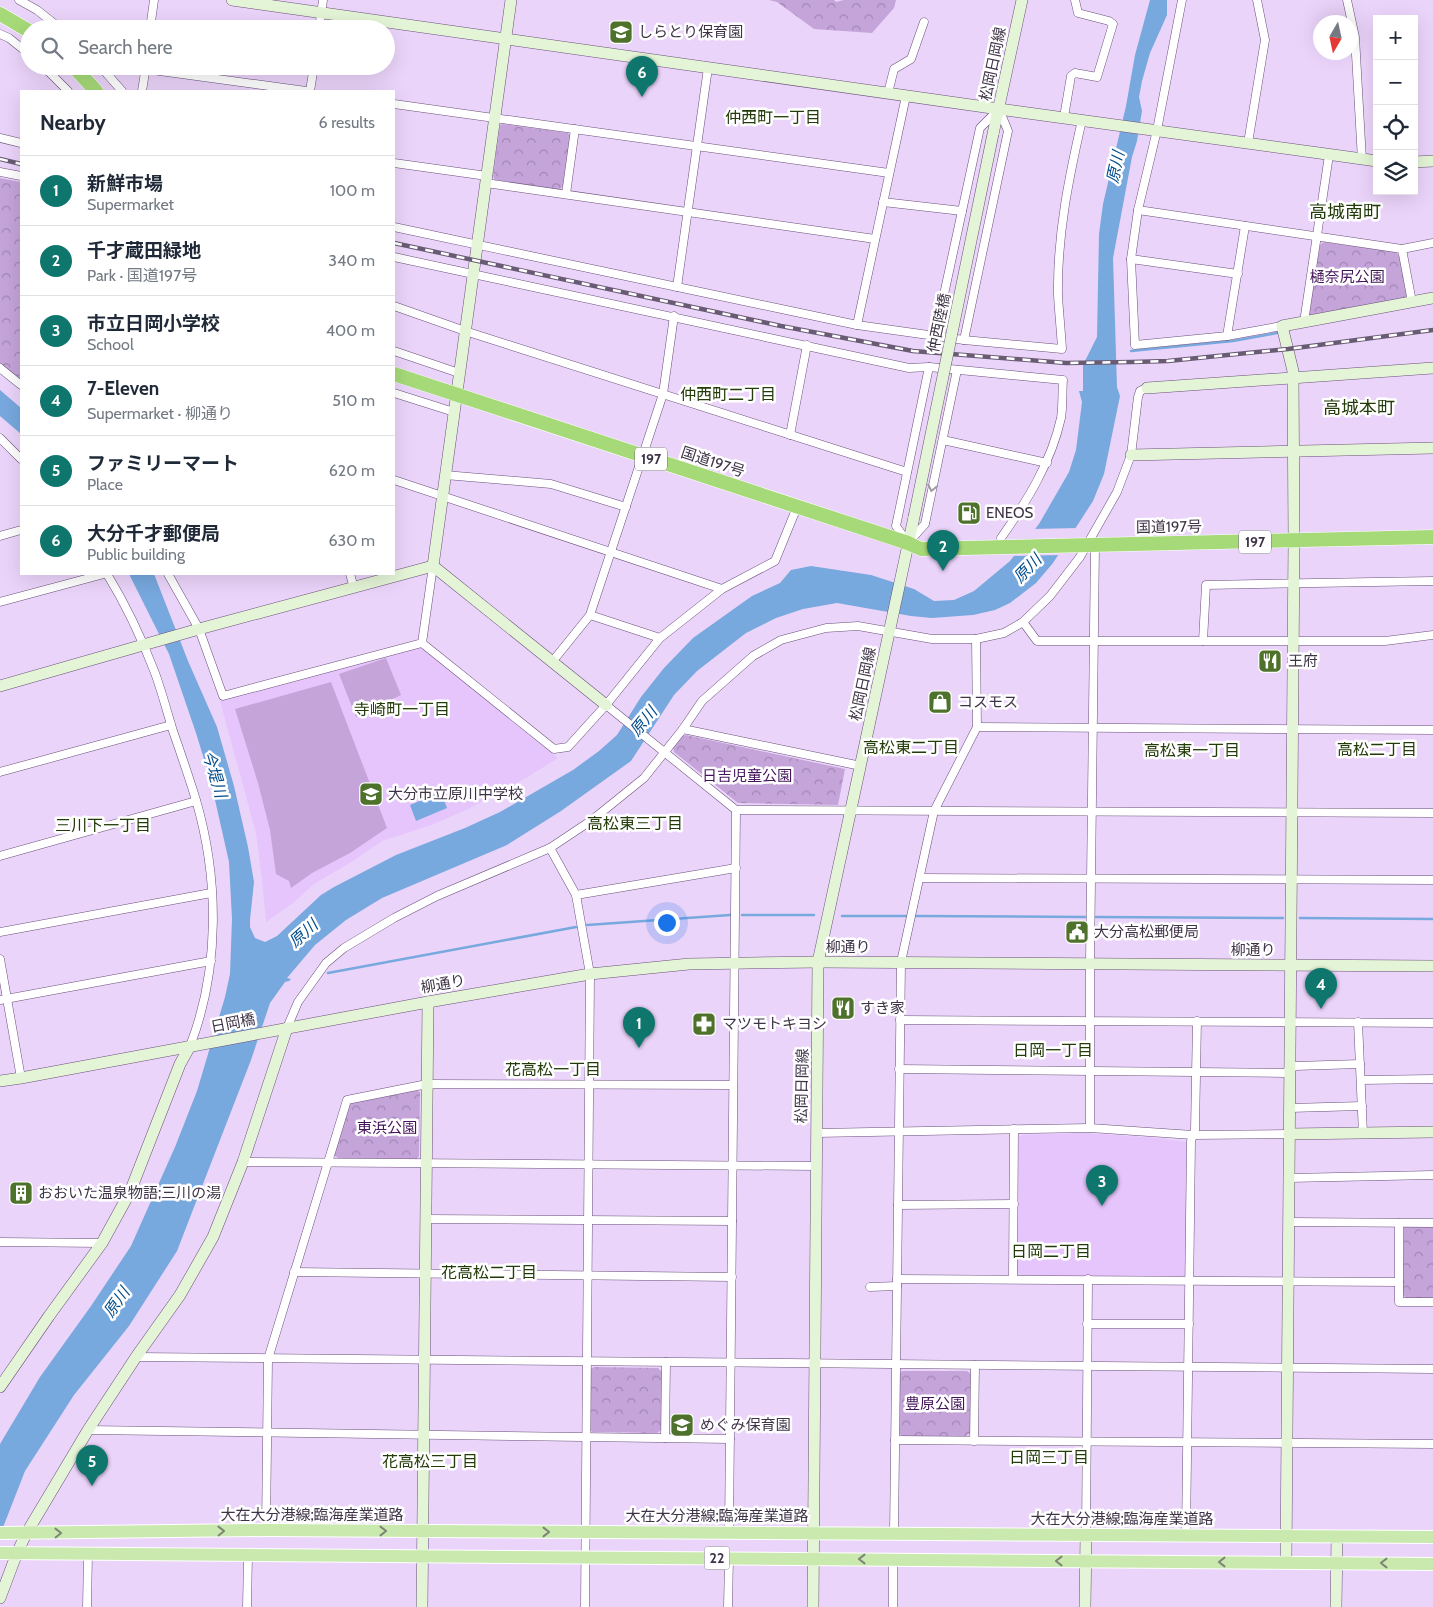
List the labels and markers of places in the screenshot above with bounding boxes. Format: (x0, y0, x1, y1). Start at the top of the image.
school or university icon: しらとり保育園 (608, 19, 634, 45)
place label: しらとり保育園 (638, 23, 743, 41)
pin: 6 (626, 56, 658, 97)
fuel station icon: ENEOS (956, 500, 982, 526)
place label: ENEOS (986, 504, 1034, 522)
pin: 2 (927, 530, 959, 571)
restaurant icon: 王府 (1257, 648, 1283, 674)
place label: 王府 (1288, 652, 1318, 670)
shop icon: コスモス (927, 689, 953, 715)
place label: コスモス (958, 693, 1018, 711)
school or university icon: 大分市立原川中学校 (358, 781, 384, 807)
place label: 大分市立原川中学校 (388, 785, 523, 803)
public building icon: 大分高松郵便局 (1064, 919, 1090, 945)
place label: 大分高松郵便局 (1094, 923, 1199, 941)
pin: 4 (1305, 968, 1337, 1009)
restaurant icon: すき家 (830, 995, 856, 1021)
place label: すき家 (860, 999, 905, 1017)
pin: 1 (623, 1007, 655, 1048)
pharmacy icon: マツモトキヨシ (691, 1011, 717, 1037)
place label: マツモトキヨシ (722, 1015, 827, 1033)
pin: 3 (1086, 1165, 1118, 1206)
building icon: おおいた温泉物語;三川の湯 (8, 1180, 34, 1206)
place label: おおいた温泉物語;三川の湯 (38, 1184, 221, 1202)
school or university icon: めぐみ保育園 (669, 1412, 695, 1438)
place label: めぐみ保育園 (700, 1416, 790, 1434)
pin: 5 (76, 1445, 108, 1486)

